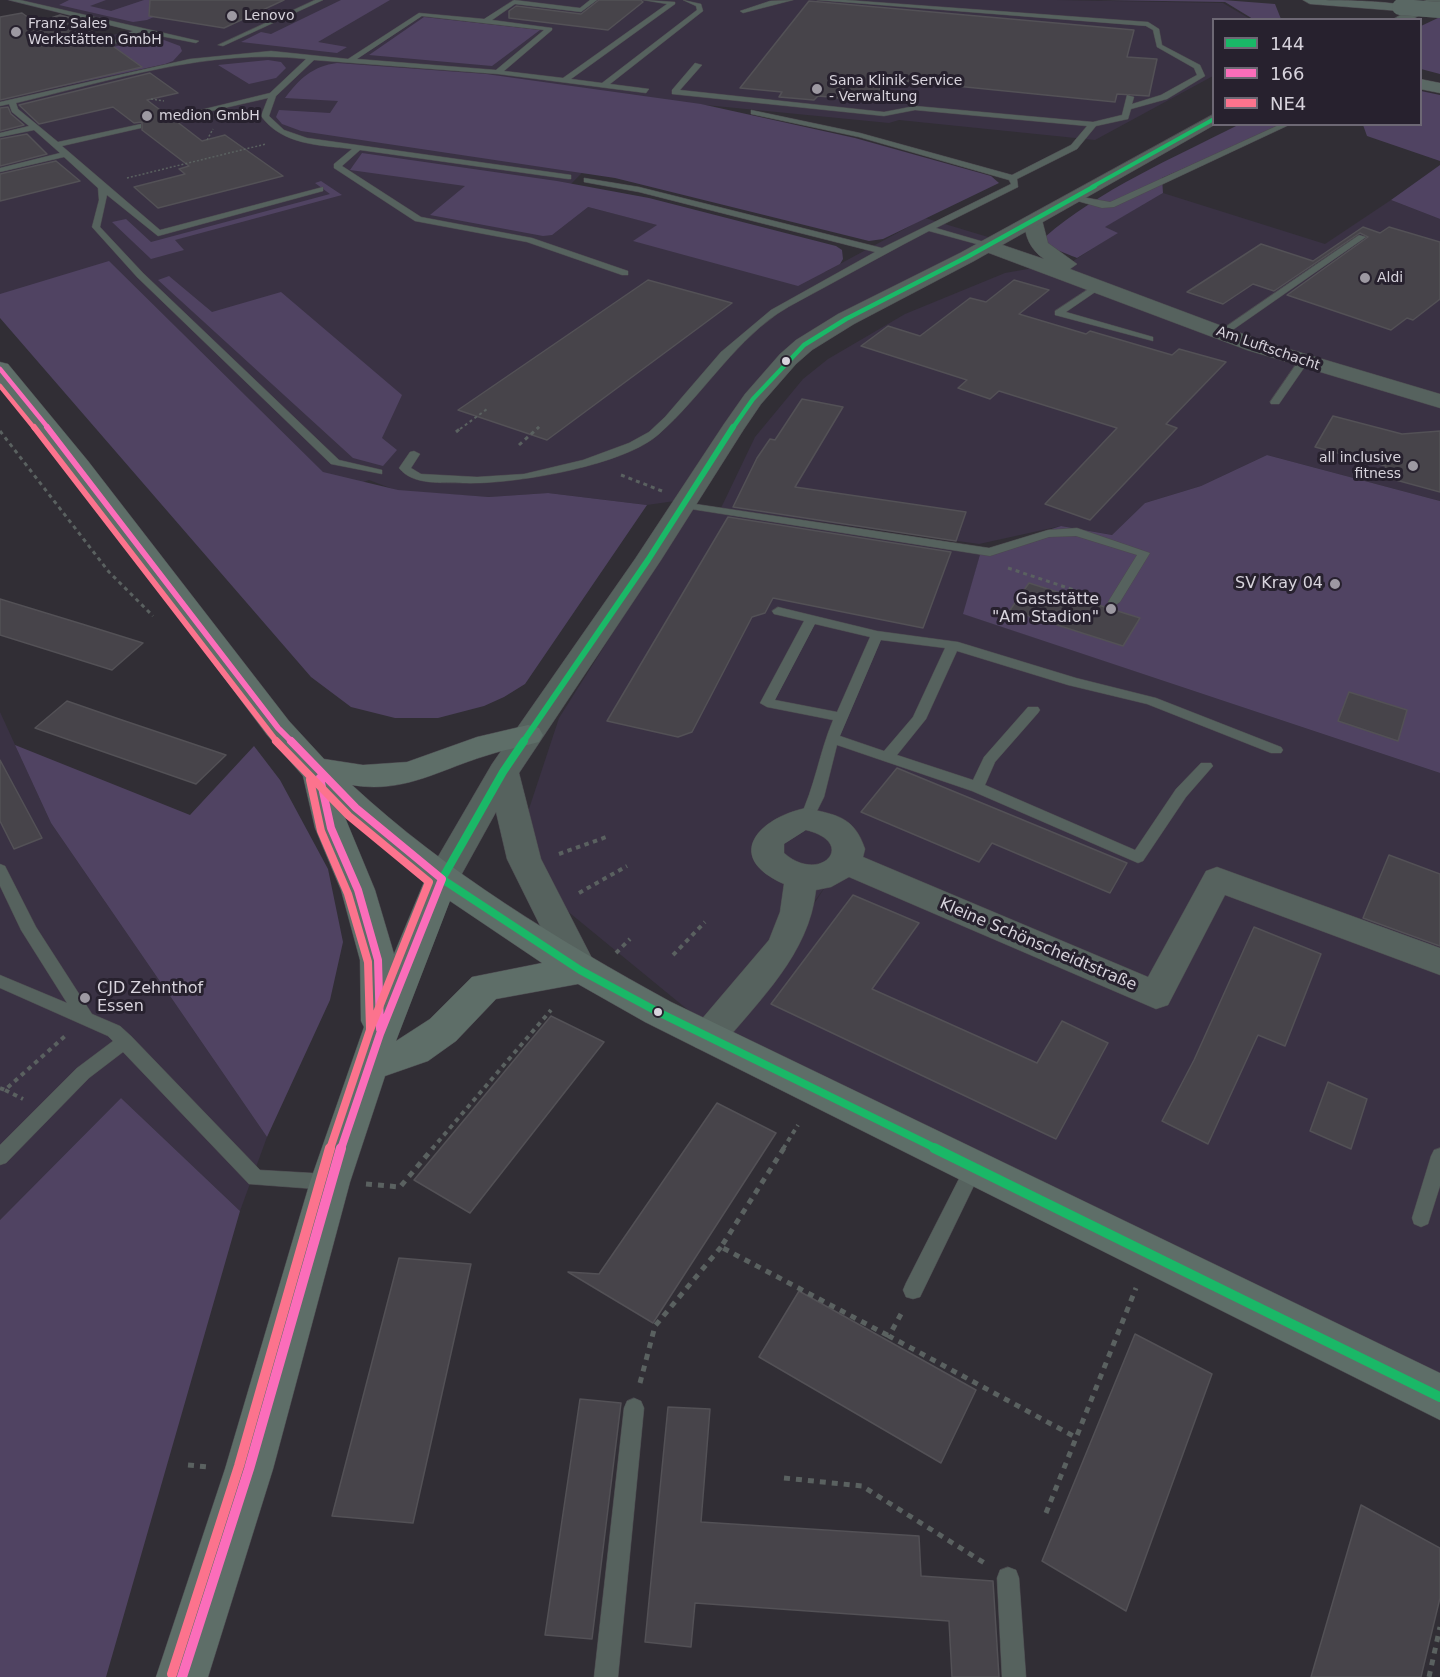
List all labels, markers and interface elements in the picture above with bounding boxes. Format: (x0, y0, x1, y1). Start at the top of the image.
place label: Lenovo (244, 8, 294, 24)
marker: Lenovo (225, 9, 239, 23)
place label: Franz Sales Werkstätten GmbH (28, 16, 162, 48)
legend (1212, 18, 1422, 126)
marker: Franz Sales Werkstätten GmbH (9, 25, 23, 39)
text: 144 (1270, 33, 1304, 54)
text: 166 (1270, 63, 1304, 84)
place label: Sana Klinik Service - Verwaltung (829, 73, 962, 106)
marker: Sana Klinik Service - Verwaltung (810, 82, 824, 96)
text: NE4 (1270, 93, 1306, 114)
place label: medion GmbH (159, 108, 260, 124)
marker: medion GmbH (140, 109, 154, 123)
place label: Aldi (1377, 270, 1403, 286)
marker: Aldi (1358, 271, 1372, 285)
street label: Am Luftschacht (1214, 323, 1322, 375)
unlabelled marker (780, 355, 792, 367)
place label: all inclusive fitness (1319, 450, 1401, 482)
marker: all inclusive fitness (1406, 459, 1420, 473)
place label: SV Kray 04 (1235, 574, 1323, 594)
marker: SV Kray 04 (1328, 577, 1342, 591)
place label: Gaststätte "Am Stadion" (992, 590, 1099, 628)
marker: Gaststätte "Am Stadion" (1104, 602, 1118, 616)
street label: Kleine Schönscheidtstraße (937, 895, 1139, 995)
place label: CJD Zehnthof Essen (97, 979, 203, 1017)
marker: CJD Zehnthof Essen (78, 991, 92, 1005)
unlabelled marker (652, 1006, 664, 1018)

